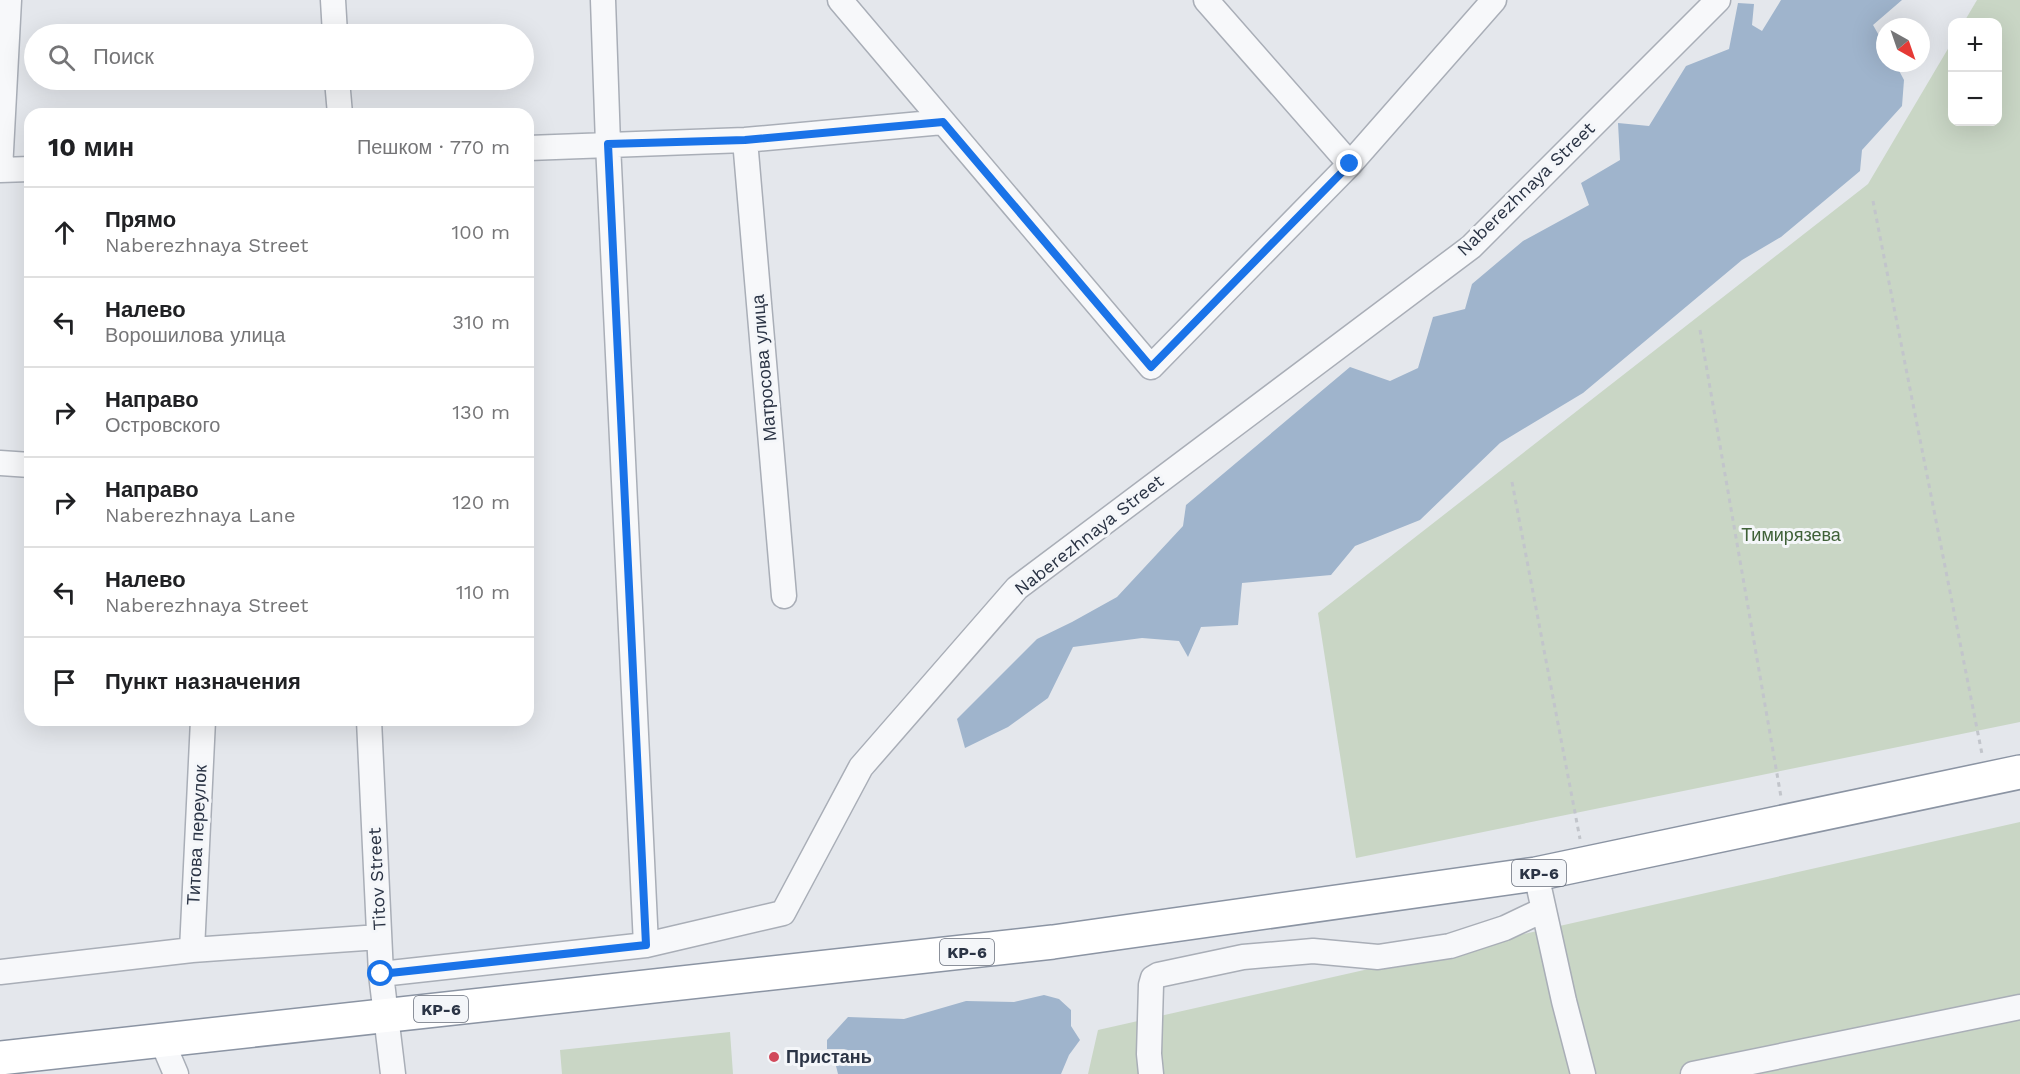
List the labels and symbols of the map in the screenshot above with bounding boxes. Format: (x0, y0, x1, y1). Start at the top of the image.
north arrow (1876, 18, 1930, 72)
street label: Naberezhnaya Street (1452, 117, 1599, 260)
route end (1336, 150, 1362, 176)
street label: Матросова улица (747, 293, 780, 442)
street label: Naberezhnaya Street (1010, 470, 1168, 599)
park label: Тимирязева (1741, 524, 1842, 545)
street label: Титова переулок (182, 764, 211, 906)
street label: Titov Street (363, 827, 390, 931)
road number: KP-6 (1512, 860, 1566, 886)
road number: KP-6 (940, 939, 994, 965)
route start (367, 960, 393, 986)
road number: KP-6 (414, 996, 468, 1022)
place label: Пристань (786, 1046, 872, 1067)
marker: Пристань (767, 1050, 781, 1064)

